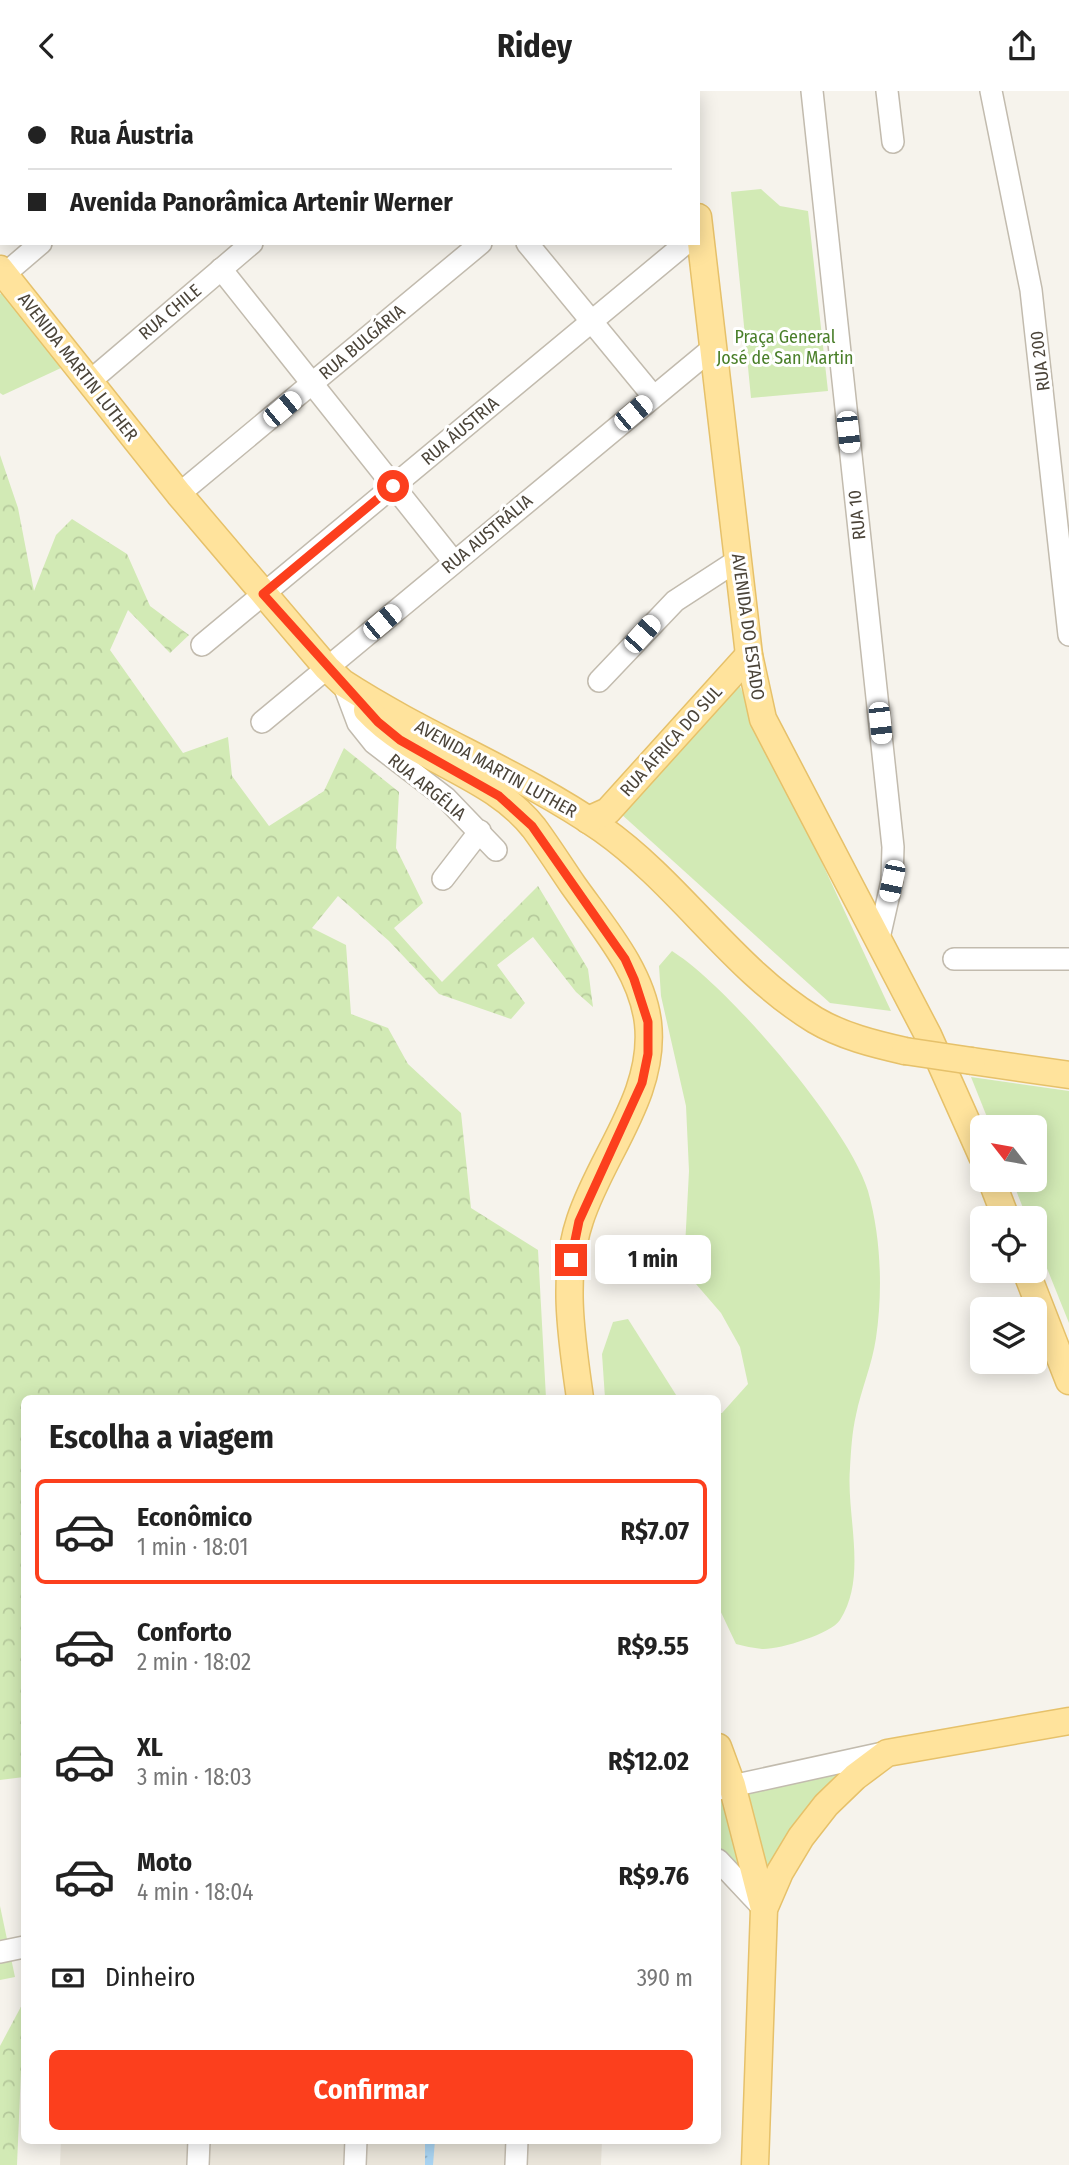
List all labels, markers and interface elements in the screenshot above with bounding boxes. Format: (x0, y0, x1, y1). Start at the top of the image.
icon: back (28, 27, 66, 65)
text: Ridey (497, 27, 572, 65)
icon: share (1003, 27, 1041, 65)
text: Rua Áustria (70, 120, 194, 151)
text: Avenida Panorâmica Artenir Werner (70, 187, 453, 218)
street label: RUA CHILE (134, 279, 206, 345)
street label: AVENIDA MARTIN LUTHER (13, 289, 143, 446)
street label: RUA BULGÁRIA (314, 299, 410, 384)
park label: Praça General José de San Martin (716, 326, 854, 369)
street label: RUA 200 (1025, 330, 1055, 392)
car (260, 387, 305, 431)
street label: RUA ÁUSTRIA (416, 391, 504, 470)
car (611, 391, 656, 435)
car (836, 410, 861, 454)
route start (377, 470, 409, 502)
street label: RUA AUSTRÁLIA (436, 489, 537, 578)
street label: RUA 10 (843, 489, 871, 541)
street label: AVENIDA DO ESTADO (727, 552, 769, 702)
car (360, 600, 405, 644)
car (621, 611, 664, 657)
street label: RUA ÁFRICA DO SUL (615, 680, 727, 801)
car (868, 701, 893, 745)
street label: AVENIDA MARTIN LUTHER (411, 715, 581, 823)
street label: RUA ARGÉLIA (384, 748, 471, 825)
car (878, 858, 907, 904)
north arrow (970, 1115, 1046, 1192)
map controls (970, 1115, 1047, 1374)
button: locate (970, 1206, 1047, 1283)
callout: 1 min (596, 1235, 711, 1285)
route end (555, 1244, 587, 1276)
text: 1 min (628, 1245, 678, 1273)
button: layers (970, 1297, 1047, 1374)
text: Escolha a viagem (49, 1418, 274, 1456)
icon: car (53, 1500, 116, 1563)
text: Econômico (137, 1502, 252, 1533)
text: R$7.07 (621, 1516, 689, 1547)
text: 1 min · 18:01 (137, 1533, 248, 1561)
icon: car (53, 1615, 116, 1678)
text: Conforto (137, 1617, 232, 1648)
text: R$9.55 (617, 1631, 689, 1662)
text: 2 min · 18:02 (137, 1648, 251, 1676)
icon: car (53, 1730, 116, 1793)
text: XL (137, 1732, 163, 1763)
text: R$12.02 (608, 1746, 689, 1777)
text: 3 min · 18:03 (137, 1763, 252, 1791)
icon: car (53, 1845, 116, 1908)
text: Moto (137, 1847, 192, 1878)
text: R$9.76 (618, 1861, 689, 1892)
text: 4 min · 18:04 (137, 1878, 253, 1906)
icon: cash (49, 1959, 87, 1997)
text: Dinheiro (105, 1962, 195, 1993)
text: 390 m (637, 1964, 693, 1992)
button: Confirmar (49, 2050, 693, 2130)

